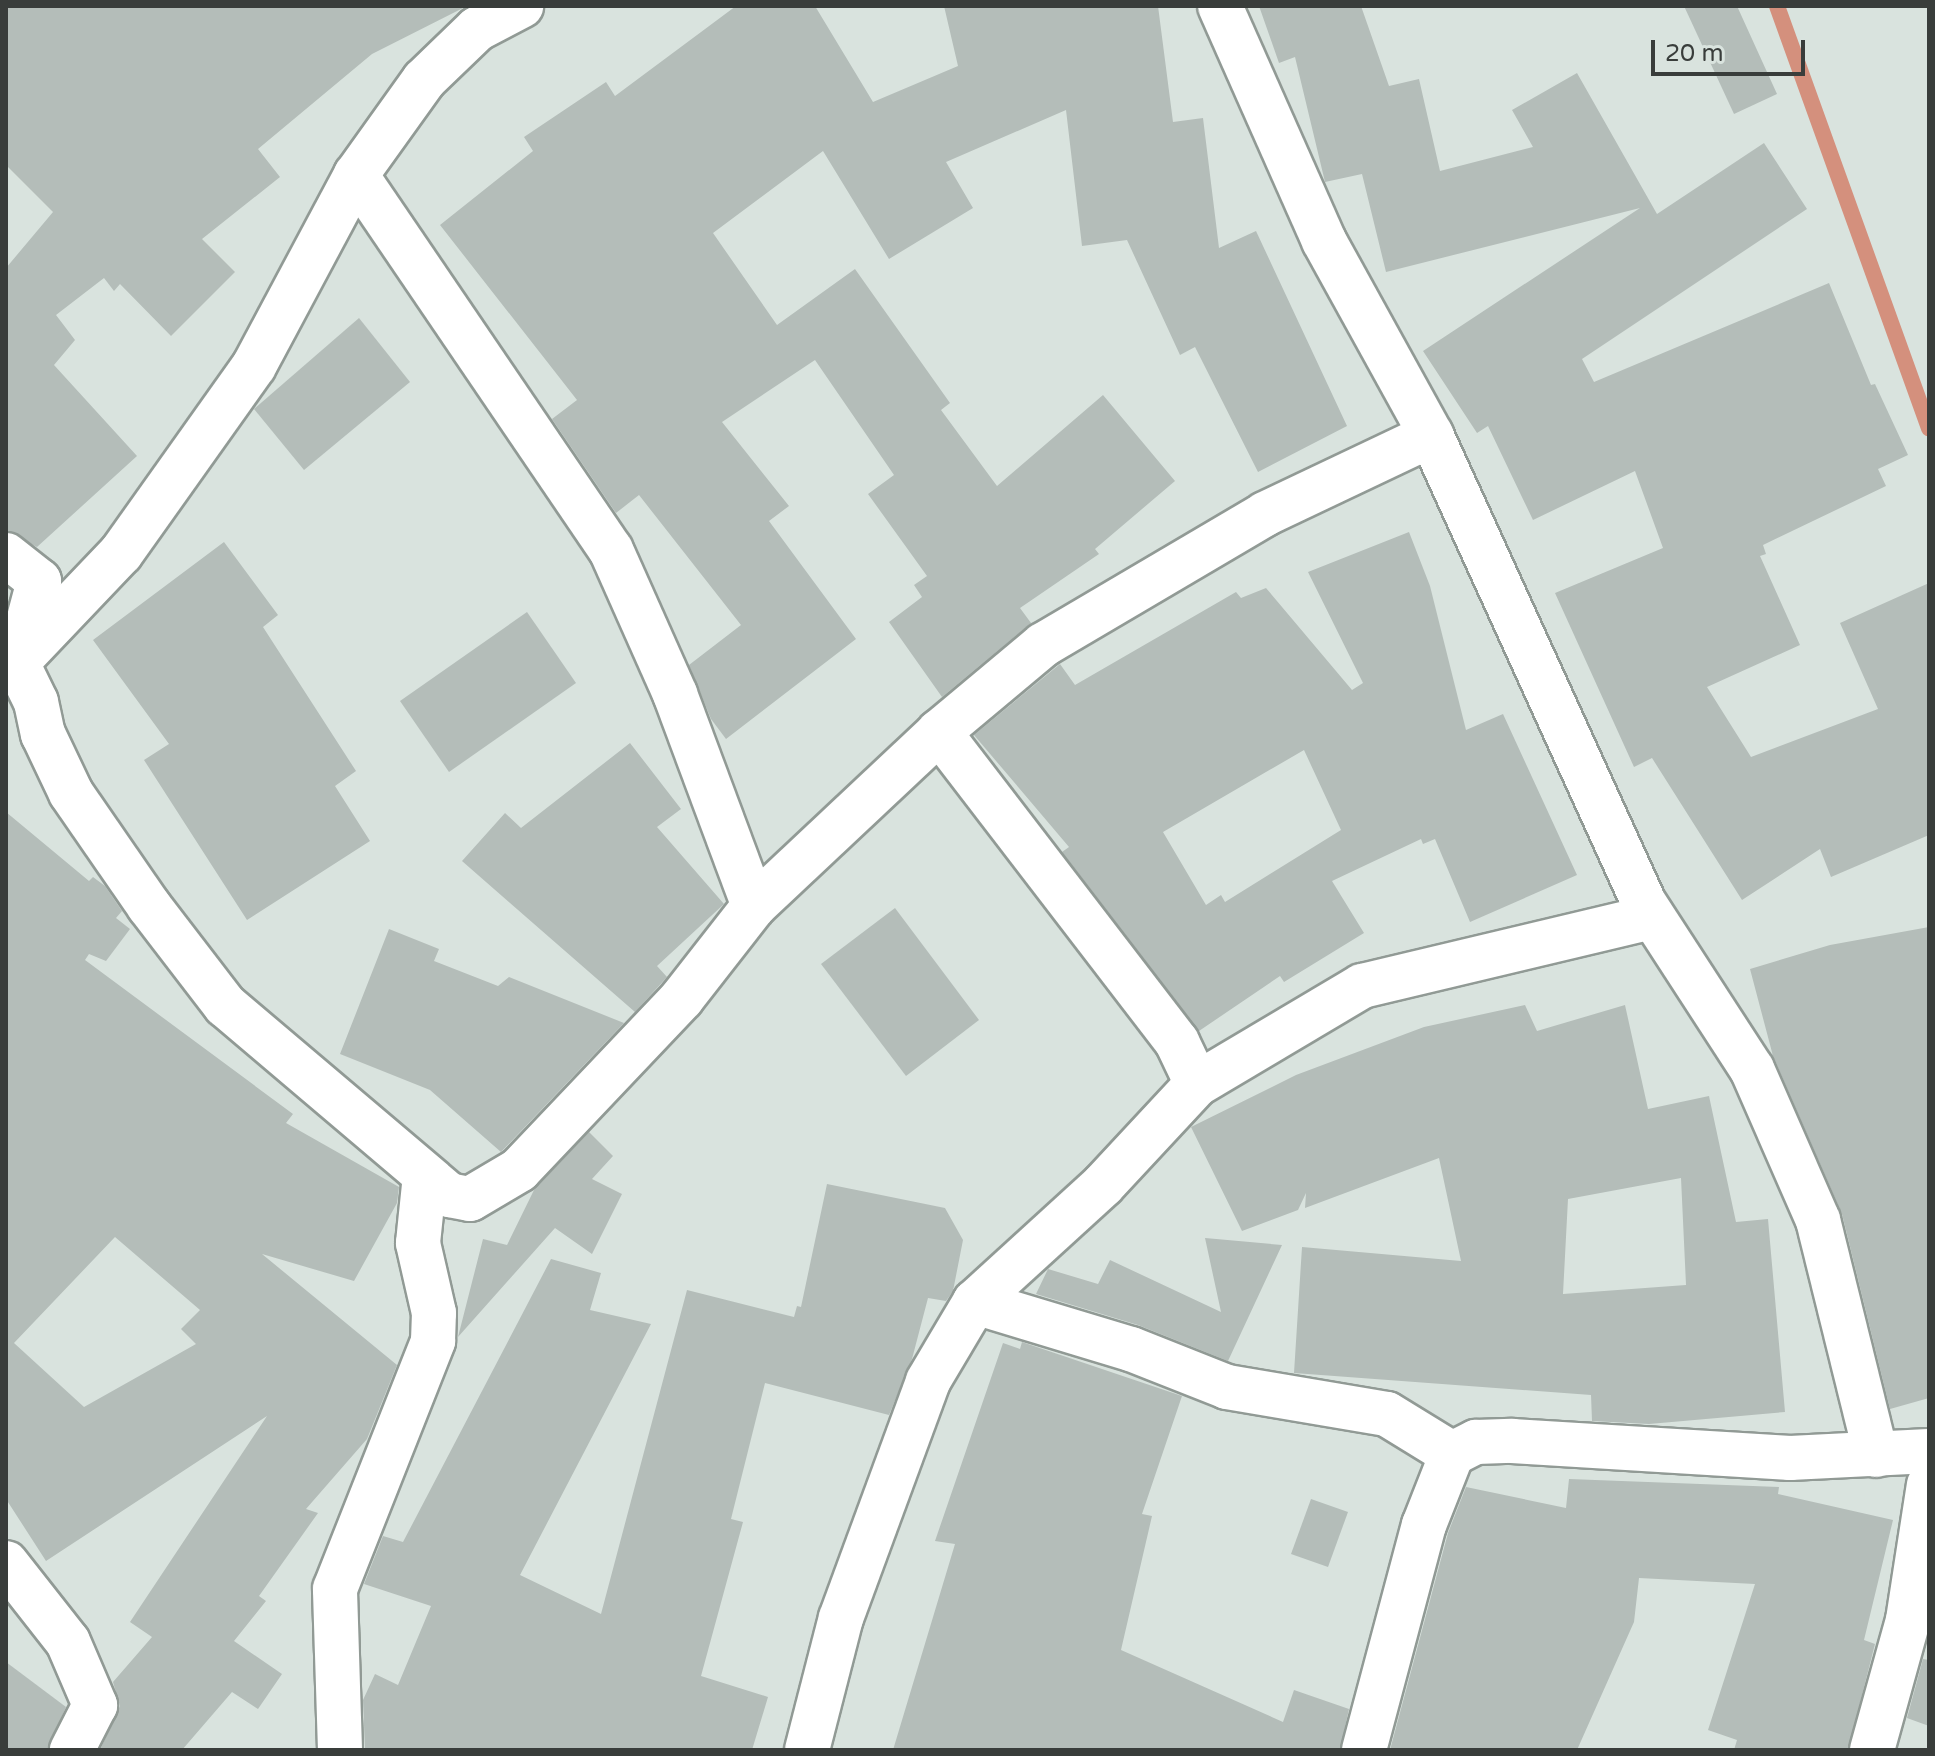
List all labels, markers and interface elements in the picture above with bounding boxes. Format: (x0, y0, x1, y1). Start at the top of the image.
scale bar (1655, 24, 1809, 74)
text: 20 m (1665, 39, 1723, 68)

